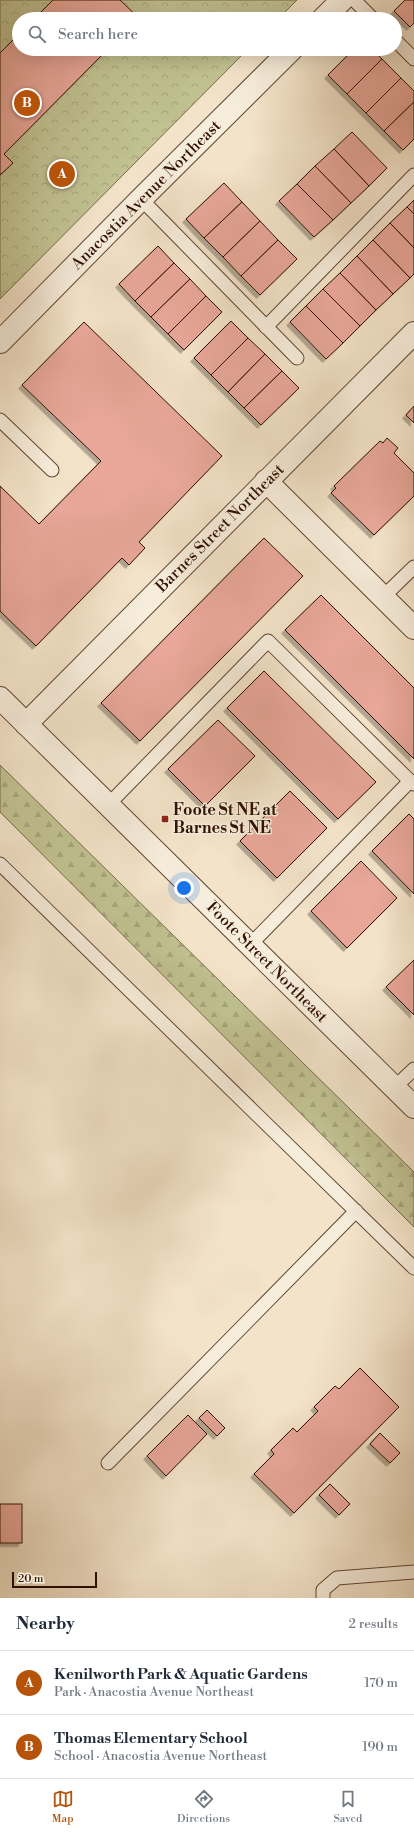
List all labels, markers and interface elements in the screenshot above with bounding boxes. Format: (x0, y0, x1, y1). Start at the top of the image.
search box (12, 12, 402, 56)
icon: search (26, 23, 48, 45)
text: Search here (58, 25, 138, 44)
pin: B (14, 88, 40, 118)
street label: Anacostia Avenue Northeast (66, 116, 225, 275)
pin: A (49, 159, 75, 189)
street label: Barnes Street Northeast (151, 459, 289, 597)
place label: Foote St NE at Barnes St NE (173, 800, 277, 838)
marker: Foote St NE at Barnes St NE (160, 814, 170, 824)
your location (174, 878, 194, 898)
street label: Foote Street Northeast (202, 897, 332, 1027)
scale bar (12, 1570, 97, 1589)
text: 20 m (18, 1572, 43, 1586)
text: Nearby (16, 1613, 75, 1635)
text: 2 results (349, 1616, 398, 1632)
text: Kenilworth Park & Aquatic Gardens (54, 1665, 308, 1684)
text: A (24, 1675, 34, 1691)
text: 170 m (364, 1675, 398, 1691)
text: Park · Anacostia Avenue Northeast (54, 1684, 254, 1700)
text: Thomas Elementary School (54, 1729, 248, 1748)
text: B (24, 1739, 34, 1755)
text: 190 m (362, 1739, 398, 1755)
text: School · Anacostia Avenue Northeast (54, 1748, 267, 1764)
tab: Map (52, 1788, 74, 1826)
tab: Directions (177, 1788, 230, 1826)
tab: Saved (333, 1788, 362, 1826)

